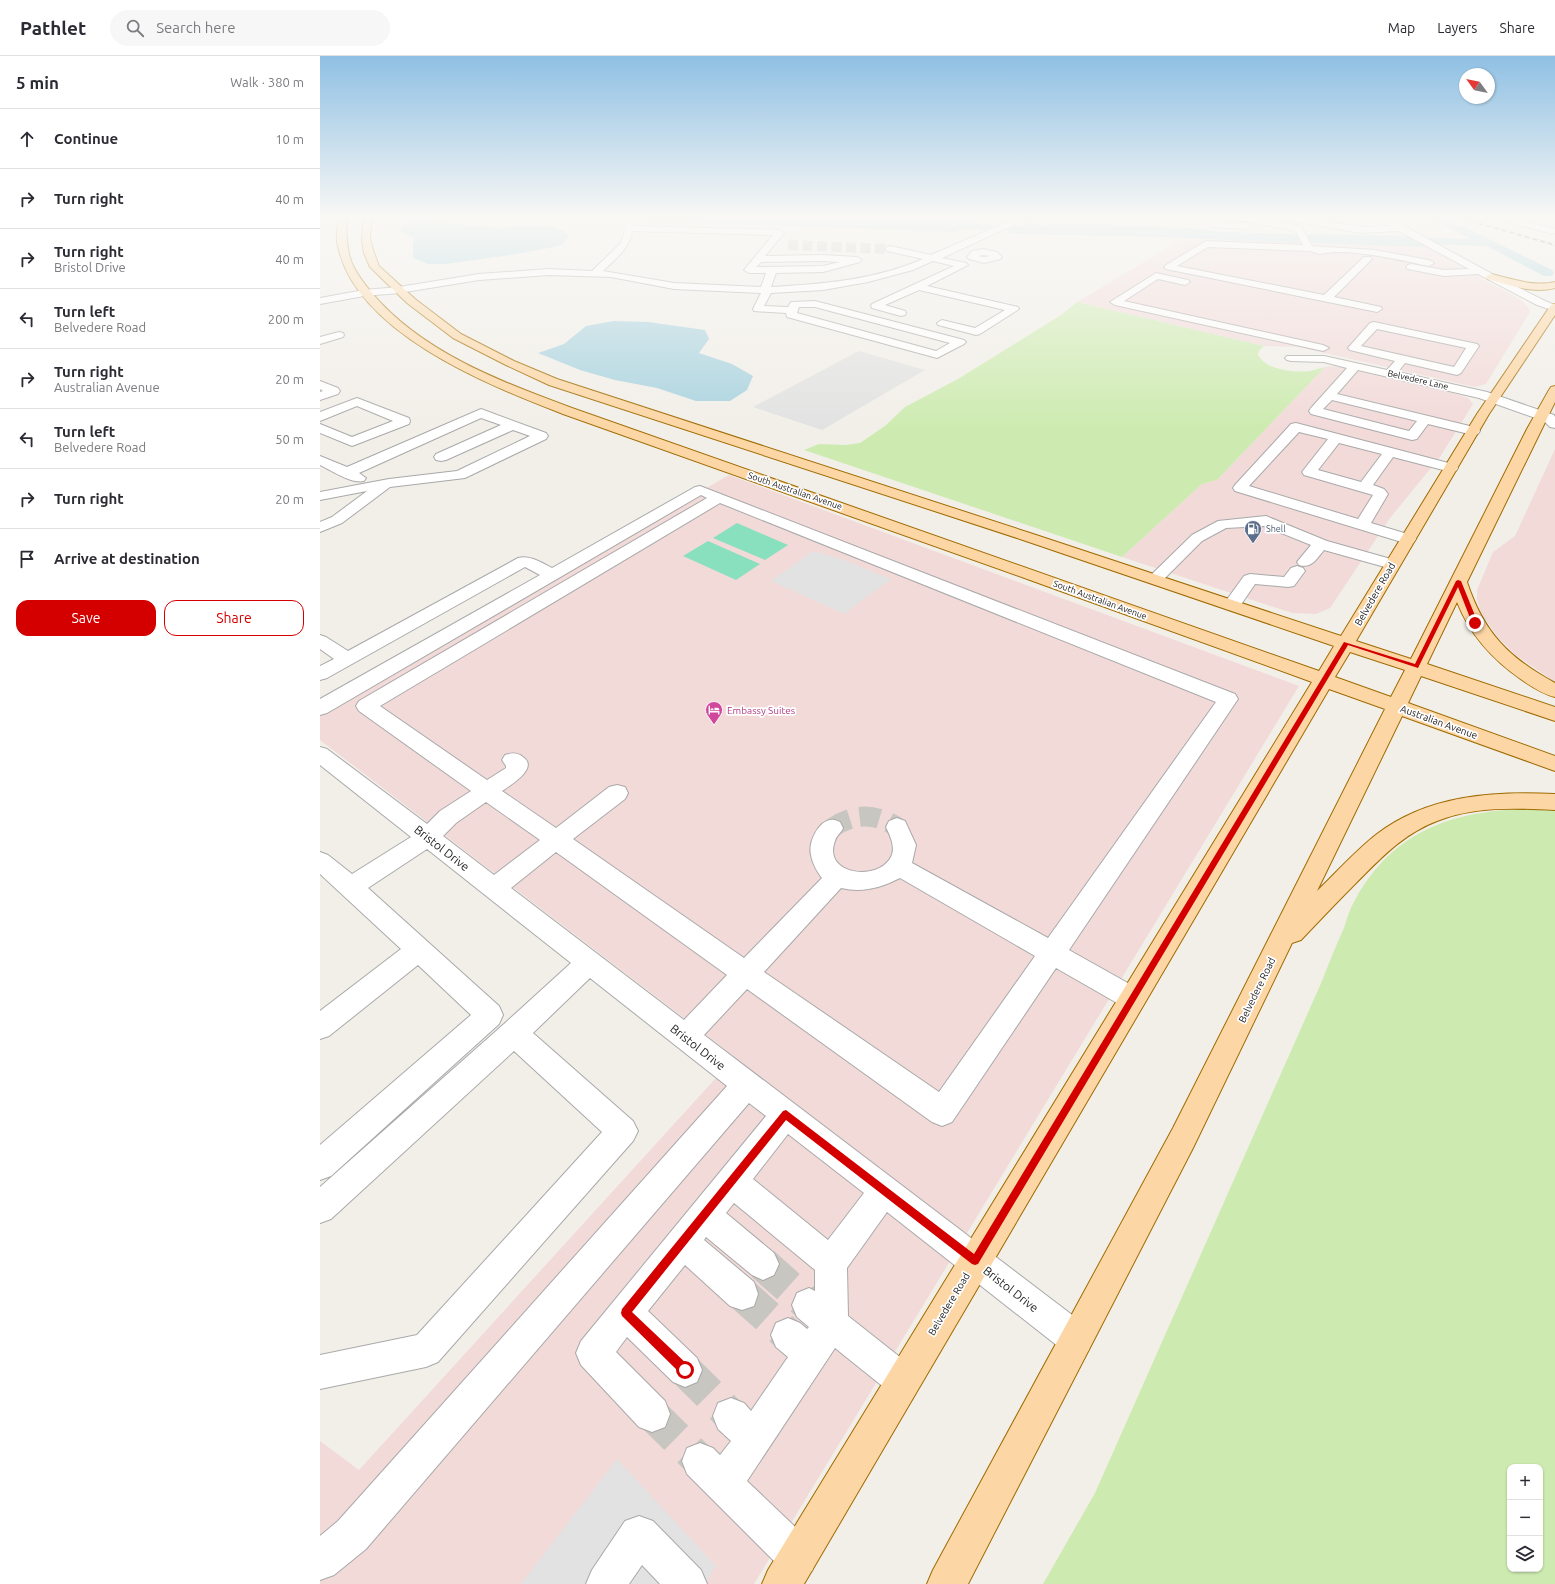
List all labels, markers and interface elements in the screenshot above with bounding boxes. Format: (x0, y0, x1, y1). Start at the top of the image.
search box (110, 10, 390, 46)
text: Pathlet (20, 17, 86, 39)
icon: search (124, 17, 146, 39)
text: Search here (156, 19, 236, 36)
text: Map (1388, 20, 1415, 36)
text: Layers (1437, 20, 1477, 36)
text: Share (1499, 20, 1535, 36)
north arrow (1459, 68, 1495, 104)
text: 5 min (16, 73, 59, 92)
text: Walk · 380 m (230, 75, 304, 89)
icon: ahead (16, 128, 38, 150)
text: Continue (54, 130, 118, 147)
text: 10 m (275, 132, 304, 146)
icon: right (16, 188, 38, 210)
text: Turn right (54, 190, 124, 207)
text: 40 m (275, 192, 304, 206)
text: Turn right (54, 243, 124, 260)
icon: right (16, 248, 38, 270)
text: 40 m (275, 252, 304, 266)
text: Bristol Drive (54, 260, 126, 274)
text: Turn left (54, 303, 115, 320)
icon: left (16, 308, 38, 330)
text: 200 m (268, 312, 304, 326)
text: Belvedere Road (54, 320, 146, 334)
text: Turn right (54, 363, 124, 380)
icon: right (16, 368, 38, 390)
street label: Belvedere Lane (1386, 368, 1450, 392)
text: 20 m (275, 372, 304, 386)
text: Australian Avenue (54, 380, 160, 394)
text: Turn left (54, 423, 115, 440)
icon: left (16, 428, 38, 450)
text: 50 m (275, 432, 304, 446)
text: Belvedere Road (54, 440, 146, 454)
street label: South Australian Avenue (747, 470, 843, 512)
icon: right (16, 488, 38, 510)
text: Turn right (54, 490, 124, 507)
text: 20 m (275, 492, 304, 506)
fuel station icon: Shell (1243, 519, 1263, 544)
place label: Shell (1266, 524, 1286, 534)
icon: arrive (16, 548, 38, 570)
text: Arrive at destination (54, 550, 200, 567)
street label: Belvedere Road (1353, 560, 1398, 627)
street label: South Australian Avenue (1052, 578, 1148, 622)
button: Save (16, 600, 156, 636)
button: Share (164, 600, 304, 636)
route end (1466, 614, 1484, 632)
hotel icon: Embassy Suites (704, 700, 724, 725)
street label: Australian Avenue (1399, 703, 1479, 741)
place label: Embassy Suites (727, 705, 795, 716)
street label: Bristol Drive (412, 822, 472, 874)
street label: Belvedere Road (1237, 956, 1278, 1024)
street label: Bristol Drive (668, 1021, 728, 1073)
street label: Bristol Drive (981, 1263, 1041, 1315)
street label: Belvedere Road (926, 1271, 972, 1337)
route start (676, 1361, 694, 1379)
map controls (1507, 1464, 1543, 1572)
button: + (1507, 1464, 1543, 1500)
button: − (1507, 1500, 1543, 1536)
button: layers (1507, 1536, 1543, 1572)

